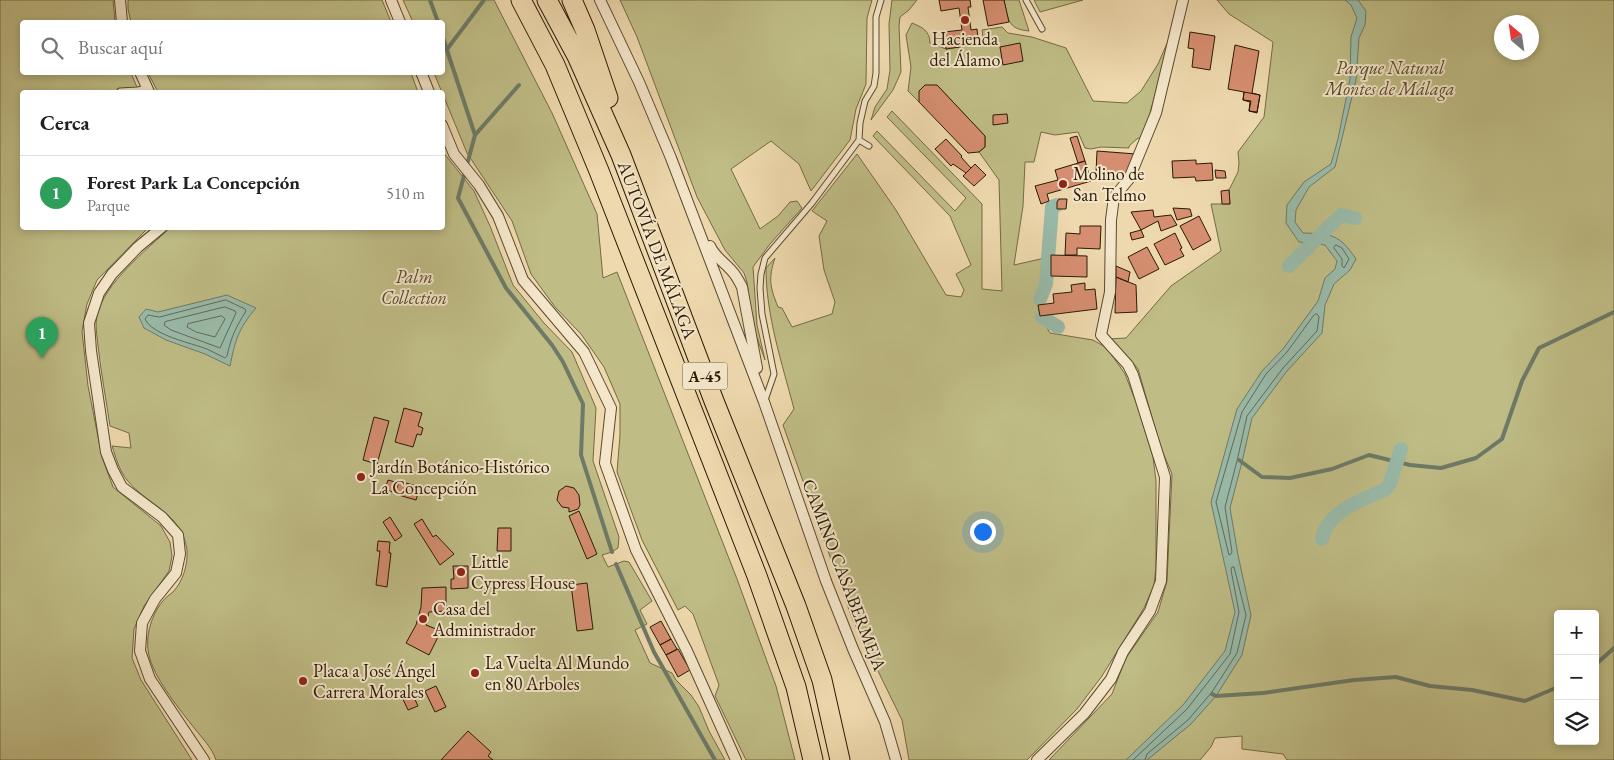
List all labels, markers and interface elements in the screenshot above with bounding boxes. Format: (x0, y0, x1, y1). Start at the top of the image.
marker: Hacienda del Álamo (959, 14, 971, 26)
north arrow (1494, 15, 1539, 60)
search box (20, 20, 445, 75)
place label: Hacienda del Álamo (930, 27, 1001, 71)
icon: search (38, 34, 66, 62)
text: Buscar aquí (78, 35, 163, 60)
park label: Parque Natural Montes de Málaga (1324, 56, 1455, 101)
text: Cerca (40, 109, 90, 136)
street label: AUTOVÍA DE MÁLAGA (613, 157, 702, 343)
place label: Molino de San Telmo (1073, 162, 1146, 206)
text: Forest Park La Concepción (87, 170, 300, 195)
marker: Molino de San Telmo (1057, 178, 1069, 190)
text: 1 (52, 183, 60, 204)
text: 510 m (386, 183, 425, 204)
text: Parque (87, 195, 130, 216)
park label: Palm Collection (381, 265, 447, 309)
pin: 1 (26, 317, 58, 358)
road number: A-45 (682, 362, 728, 390)
place label: Jardín Botánico-Histórico La Concepción (369, 455, 550, 499)
marker: Jardín Botánico-Histórico La Concepción (355, 471, 367, 483)
street label: CAMINO CASABERMEJA (797, 476, 892, 675)
your location (970, 519, 996, 545)
place label: Little Cypress House (471, 550, 575, 594)
marker: Little Cypress House (455, 566, 467, 578)
place label: Casa del Administrador (432, 597, 536, 641)
map controls (1554, 610, 1599, 745)
button: + (1554, 610, 1599, 655)
marker: Casa del Administrador (417, 613, 429, 625)
place label: La Vuelta Al Mundo en 80 Arboles (485, 651, 629, 695)
button: − (1554, 655, 1599, 700)
place label: Placa a José Ángel Carrera Morales (313, 659, 436, 703)
marker: La Vuelta Al Mundo en 80 Arboles (469, 667, 481, 679)
marker: Placa a José Ángel Carrera Morales (297, 675, 309, 687)
button: layers (1554, 700, 1599, 745)

